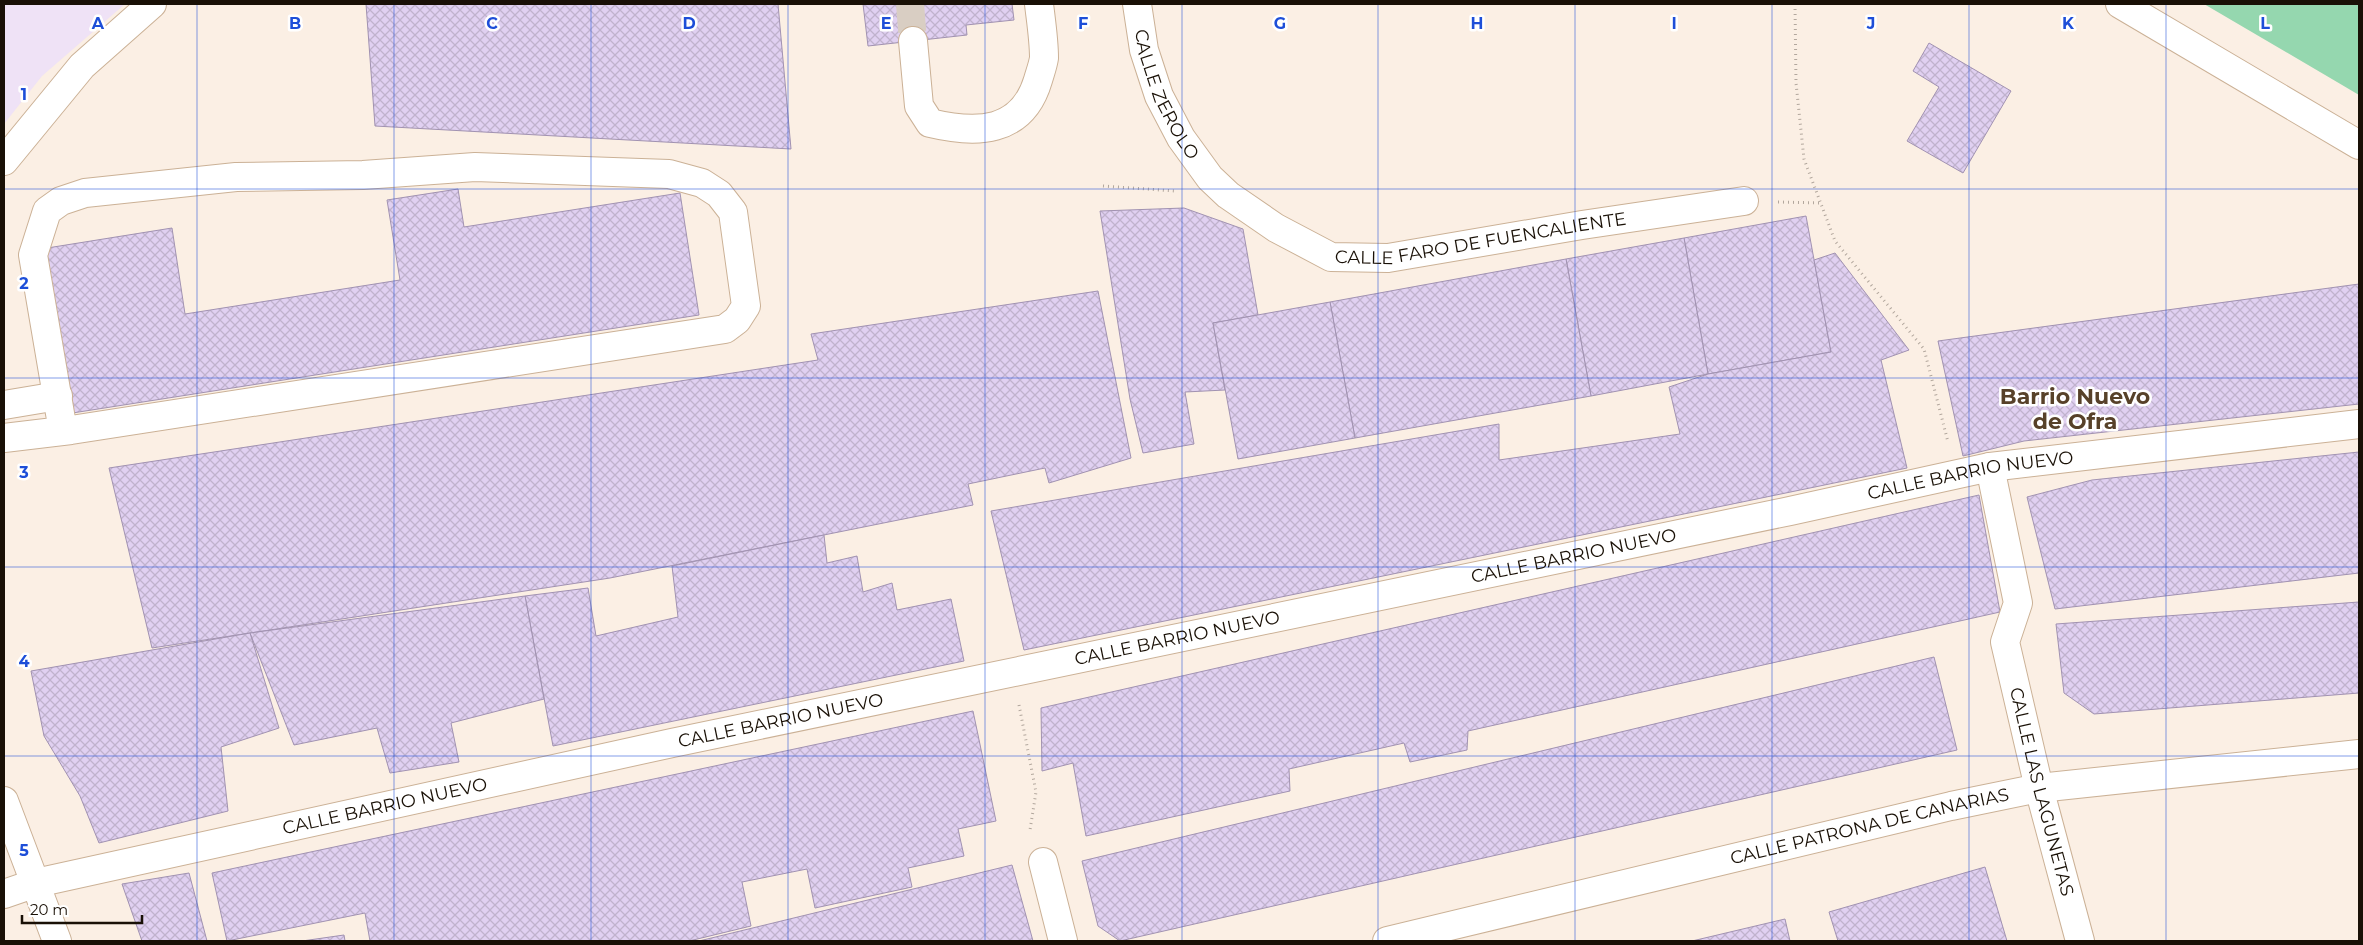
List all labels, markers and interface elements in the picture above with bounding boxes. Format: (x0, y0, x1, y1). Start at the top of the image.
text: A (91, 14, 105, 33)
text: B (289, 14, 301, 33)
text: C (486, 14, 498, 33)
text: D (682, 14, 696, 33)
text: E (881, 14, 891, 33)
text: F (1078, 14, 1088, 33)
text: G (1274, 14, 1286, 33)
text: H (1471, 14, 1483, 33)
text: I (1671, 14, 1677, 33)
text: J (1866, 14, 1875, 33)
text: K (2062, 14, 2075, 33)
text: L (2260, 14, 2270, 33)
street label: CALLE ZEROLO (1130, 28, 1204, 164)
text: 1 (21, 85, 27, 104)
street label: CALLE FARO DE FUENCALIENTE (1335, 208, 1628, 269)
text: 2 (19, 274, 29, 293)
district label: Barrio Nuevo de Ofra (2000, 383, 2150, 435)
street label: CALLE BARRIO NUEVO (1865, 446, 2075, 505)
text: 3 (18, 463, 29, 482)
street label: CALLE BARRIO NUEVO (1469, 524, 1678, 588)
street label: CALLE BARRIO NUEVO (1073, 606, 1282, 670)
text: 4 (18, 652, 30, 671)
street label: CALLE LAS LAGUNETAS (2005, 685, 2078, 898)
street label: CALLE BARRIO NUEVO (676, 688, 885, 752)
street label: CALLE BARRIO NUEVO (280, 773, 489, 839)
street label: CALLE PATRONA DE CANARIAS (1728, 783, 2011, 869)
text: 5 (19, 841, 29, 860)
scale bar (22, 892, 142, 924)
text: 20 m (30, 900, 68, 919)

